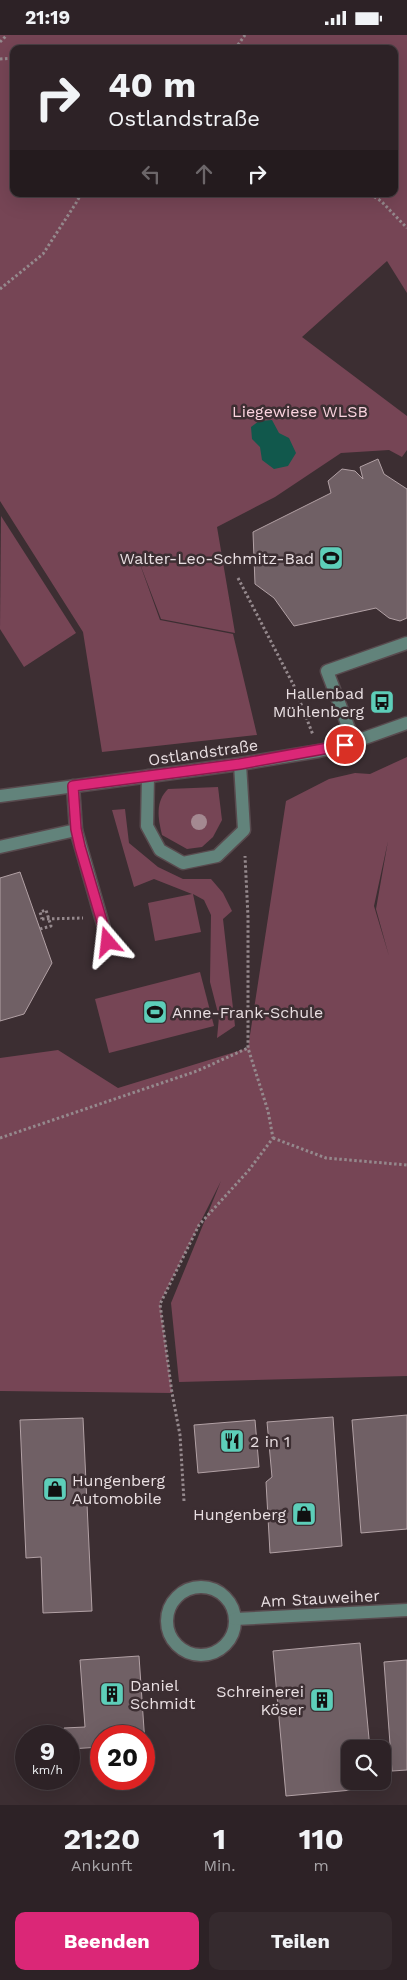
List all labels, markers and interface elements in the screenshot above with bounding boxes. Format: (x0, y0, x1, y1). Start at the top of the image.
text: 21:19 (25, 6, 70, 29)
text: 40 m (108, 64, 196, 106)
icon: right (25, 65, 90, 130)
text: Ostlandstraße (108, 106, 260, 131)
icon: left (137, 160, 165, 188)
icon: ahead (190, 160, 218, 188)
icon: right (243, 160, 271, 188)
park label: Liegewiese WLSB (232, 402, 368, 421)
sports icon: Walter-Leo-Schmitz-Bad (318, 545, 344, 571)
place label: Walter-Leo-Schmitz-Bad (119, 549, 314, 568)
place label: Hallenbad Mühlenberg (273, 684, 364, 721)
bus stop icon: Hallenbad Mühlenberg (369, 689, 395, 715)
pin (324, 724, 366, 766)
icon: arrive (331, 731, 359, 759)
street label: Ostlandstraße (147, 735, 259, 770)
position arrow (81, 915, 133, 967)
sports icon: Anne-Frank-Schule (142, 999, 168, 1025)
place label: Anne-Frank-Schule (172, 1003, 323, 1022)
restaurant icon: 2 in 1 (219, 1428, 245, 1454)
place label: 2 in 1 (250, 1432, 290, 1451)
place label: Hungenberg Automobile (72, 1471, 165, 1508)
shop icon: Hungenberg Automobile (42, 1476, 68, 1502)
shop icon: Hungenberg (291, 1501, 317, 1527)
place label: Hungenberg (193, 1505, 286, 1524)
street label: Am Stauweiher (260, 1586, 381, 1611)
place label: Daniel Schmidt (130, 1676, 196, 1713)
building icon: Daniel Schmidt (99, 1681, 125, 1707)
place label: Schreinerei Köser (216, 1682, 304, 1719)
building icon: Schreinerei Köser (309, 1687, 335, 1713)
speed limit sign: 20 (90, 1725, 155, 1790)
text: 9 (40, 1737, 55, 1766)
map controls (341, 1740, 391, 1790)
button: search (341, 1740, 391, 1790)
text: km/h (32, 1763, 63, 1777)
text: 21:20 (63, 1821, 140, 1856)
text: 1 (213, 1821, 226, 1856)
text: 110 (299, 1821, 344, 1856)
text: Ankunft (71, 1856, 132, 1875)
text: Min. (203, 1856, 235, 1875)
text: m (314, 1856, 329, 1875)
button: Beenden (15, 1912, 199, 1970)
button: Teilen (209, 1912, 392, 1970)

